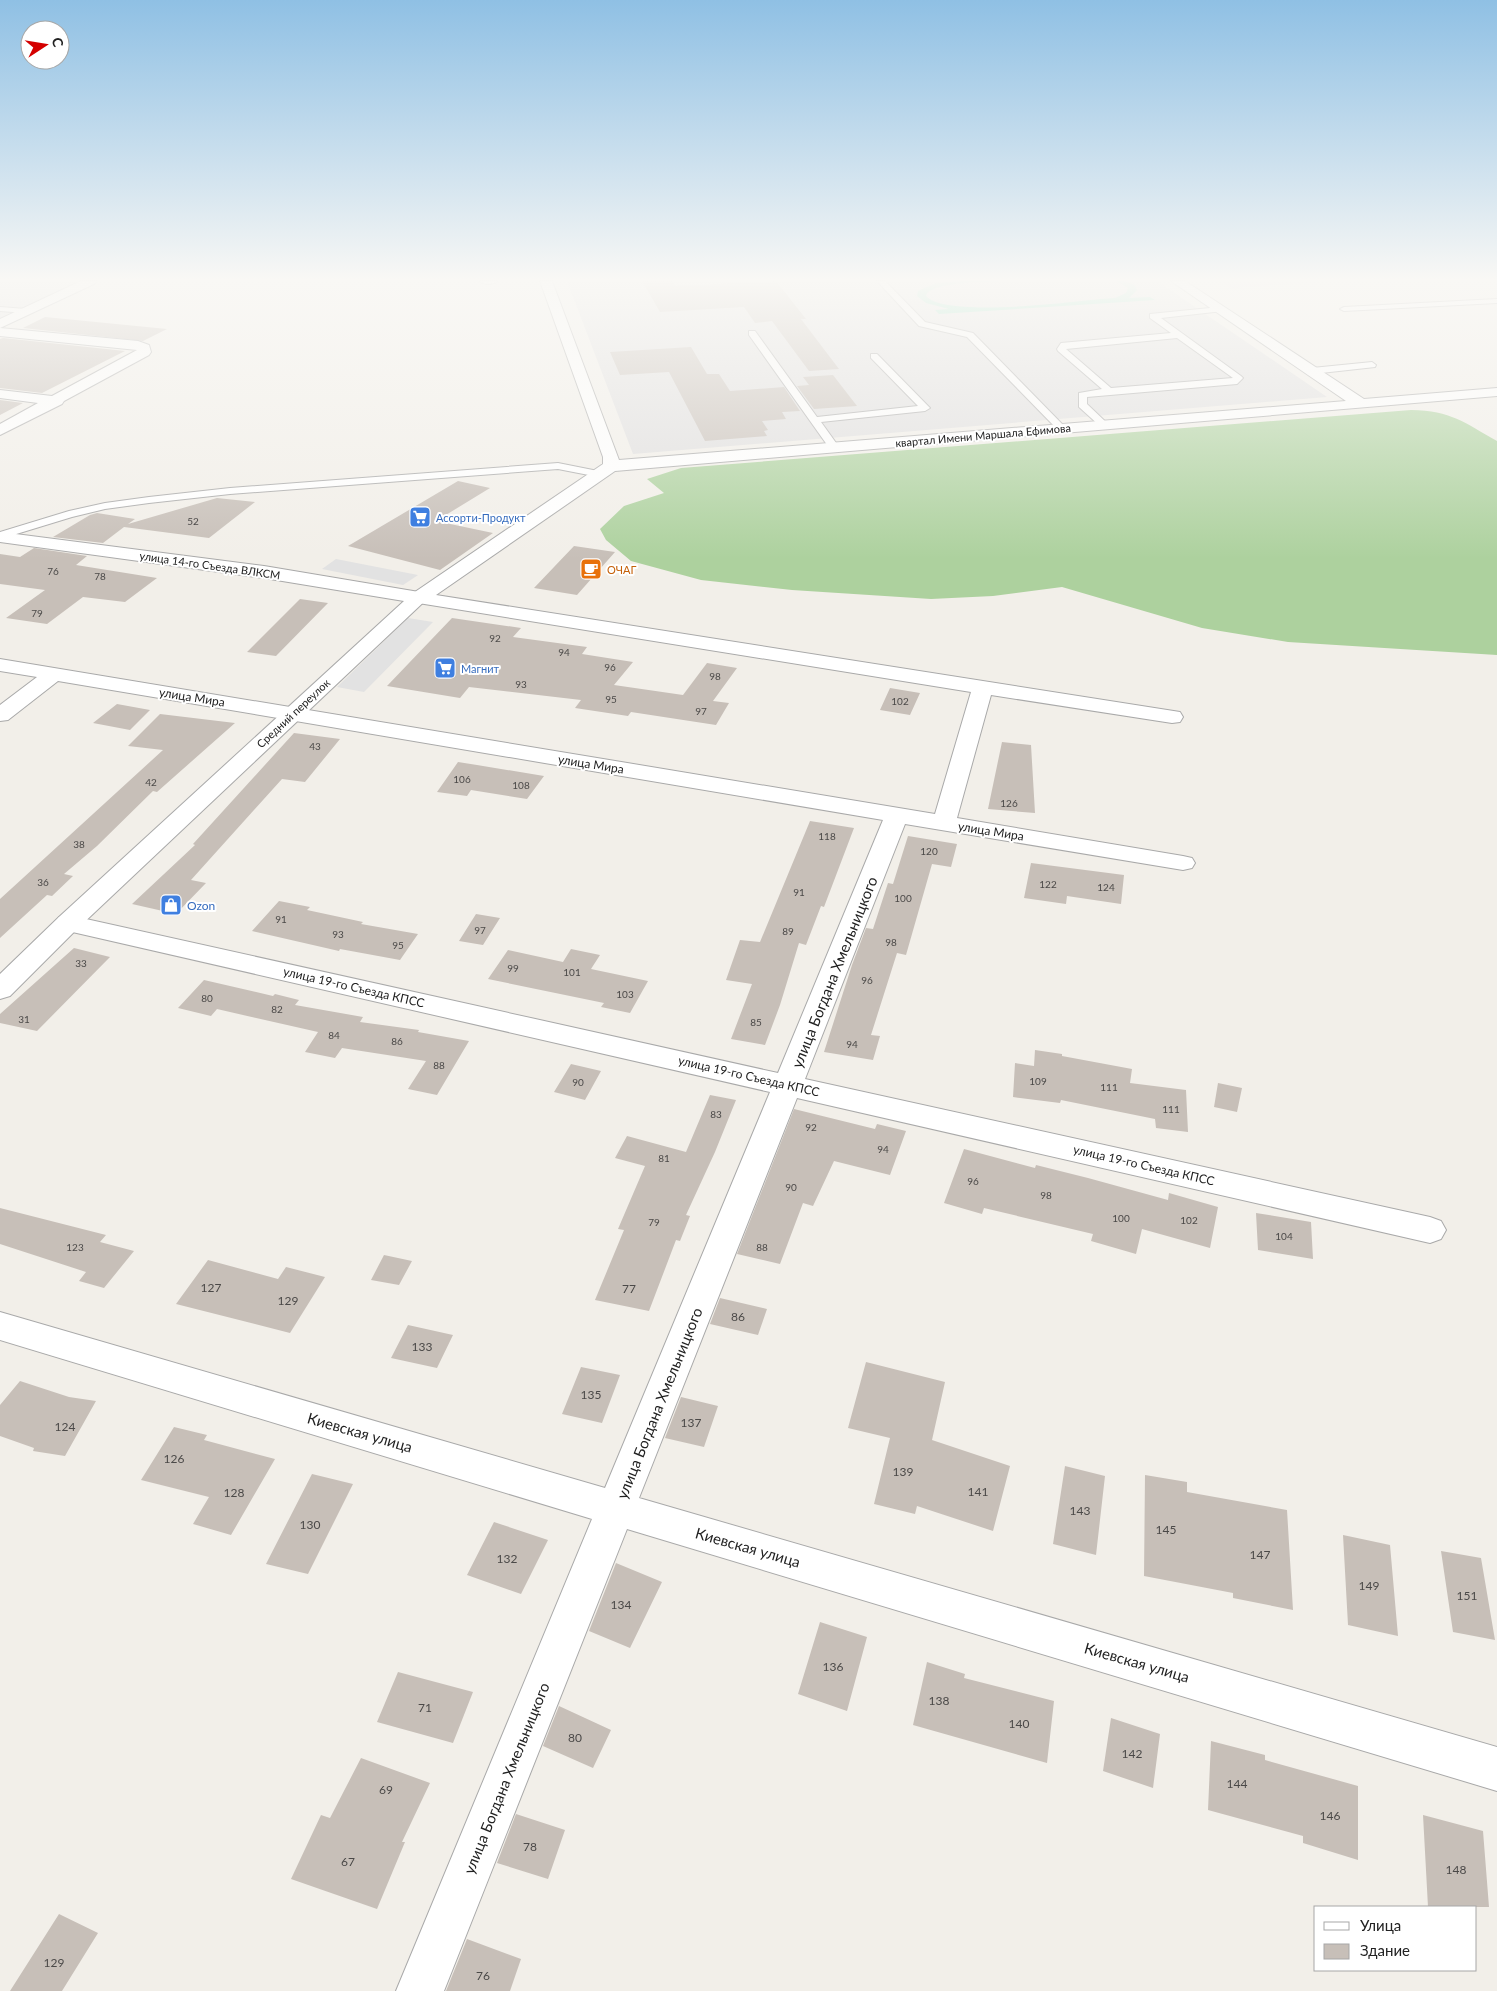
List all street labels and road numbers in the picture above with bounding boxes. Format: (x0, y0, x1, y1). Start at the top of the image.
street label: квартал Имени Маршала Ефимова (895, 421, 1071, 449)
street label: улица 14-го Съезда ВЛКСМ (139, 549, 281, 581)
street label: Средний переулок (254, 676, 332, 750)
street label: улица Мира (158, 684, 226, 710)
street label: улица Мира (557, 751, 625, 777)
street label: улица Мира (957, 818, 1025, 844)
street label: улица Богдана Хмельницкого (787, 874, 881, 1070)
street label: улица 19-го Съезда КПСС (282, 963, 426, 1011)
street label: улица 19-го Съезда КПСС (677, 1052, 821, 1100)
street label: улица 19-го Съезда КПСС (1072, 1141, 1216, 1189)
street label: улица Богдана Хмельницкого (612, 1305, 706, 1501)
street label: Киевская улица (305, 1408, 415, 1456)
street label: Киевская улица (693, 1523, 803, 1571)
street label: Киевская улица (1082, 1638, 1192, 1686)
street label: улица Богдана Хмельницкого (459, 1680, 553, 1876)

